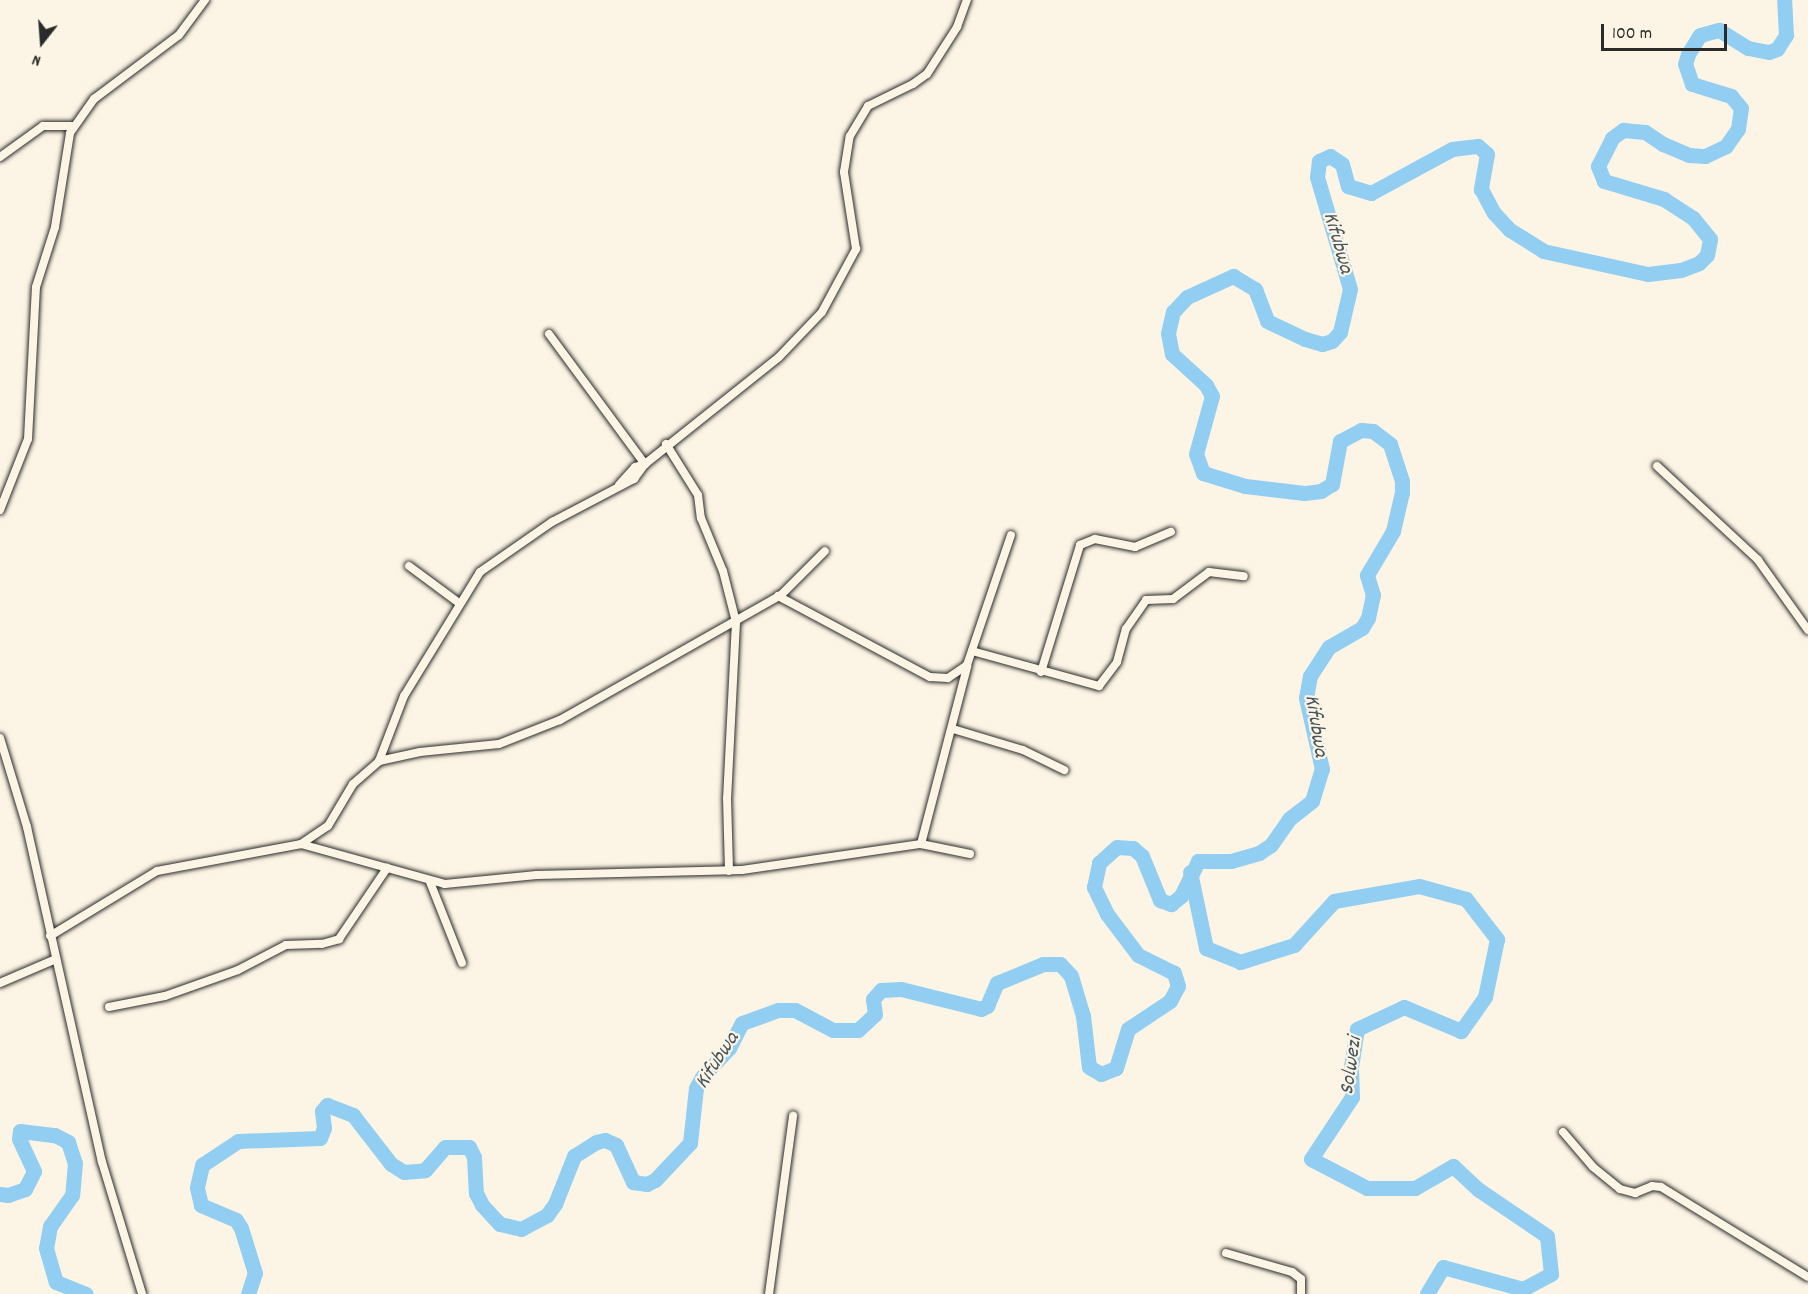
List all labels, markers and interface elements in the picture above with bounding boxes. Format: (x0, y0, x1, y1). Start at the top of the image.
north arrow (12, 12, 72, 72)
scale bar (1604, 12, 1730, 50)
text: 100 m (1612, 22, 1652, 47)
text: N (29, 48, 44, 72)
water label: Kifubwa (1316, 210, 1358, 276)
water label: Kifubwa (1298, 693, 1332, 759)
water label: Kifubwa (690, 1028, 746, 1094)
water label: Solwezi (1335, 1035, 1369, 1097)

